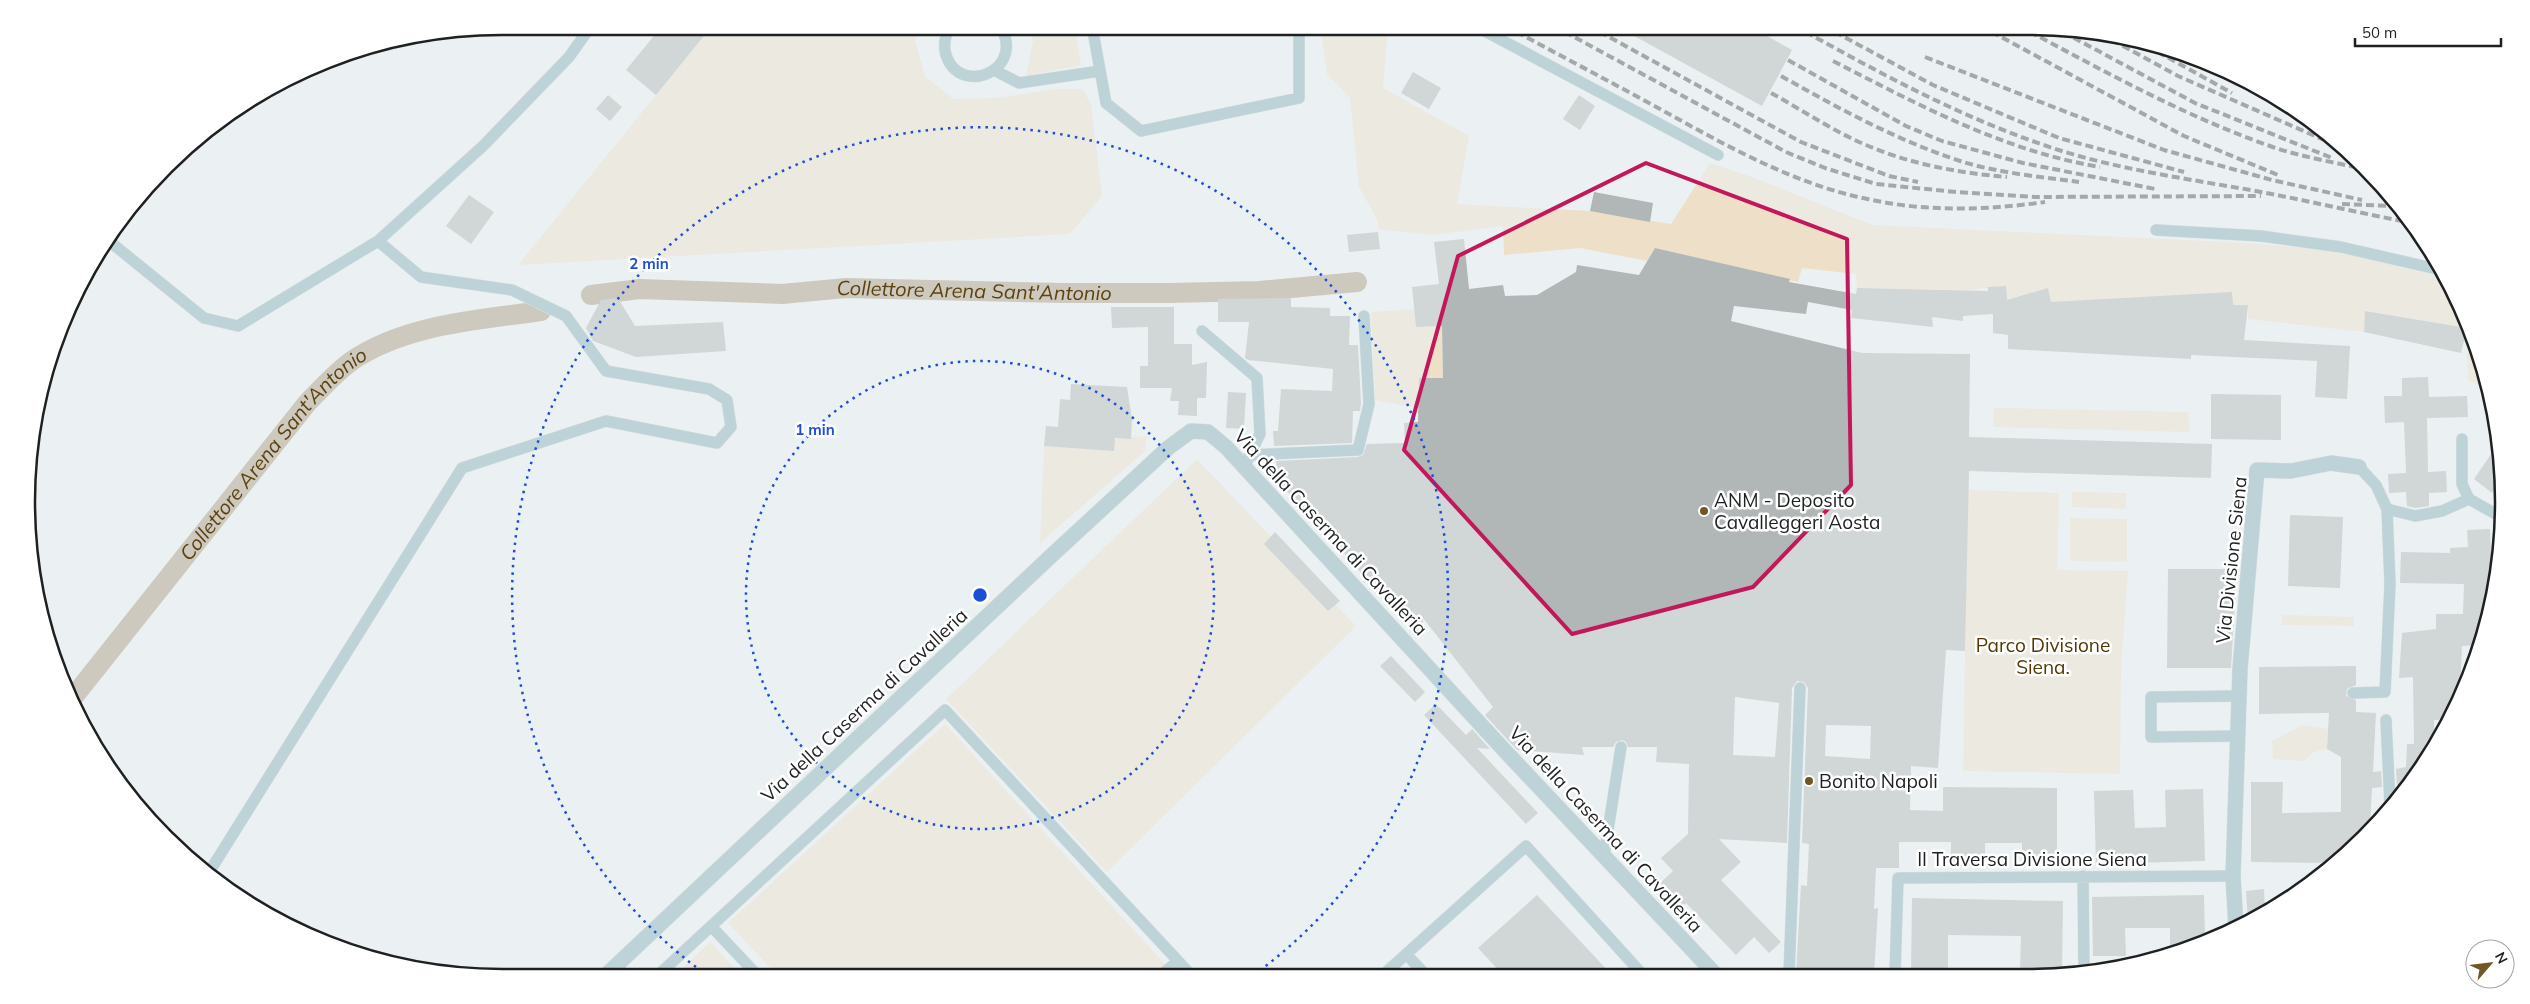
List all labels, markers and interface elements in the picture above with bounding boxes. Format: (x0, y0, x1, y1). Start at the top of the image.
scale bar (2355, 15, 2501, 47)
text: 50 m (2362, 23, 2397, 42)
text: 2 min (629, 254, 669, 273)
water label: Collettore Arena Sant'Antonio (836, 275, 1112, 305)
water label: Collettore Arena Sant'Antonio (174, 341, 371, 565)
text: 1 min (795, 420, 835, 439)
street label: Via della Caserma di Cavalleria (1229, 424, 1433, 640)
street label: Via Divisione Siena (2210, 475, 2252, 645)
place label: ANM - Deposito Cavalleggeri Aosta (1714, 488, 1880, 534)
marker: ANM - Deposito Cavalleggeri Aosta (1698, 505, 1710, 517)
centre of rings (971, 586, 989, 604)
street label: Via della Caserma di Cavalleria (756, 603, 972, 807)
park label: Parco Divisione Siena. (1976, 633, 2110, 679)
street label: Via della Caserma di Cavalleria (1504, 721, 1708, 937)
place label: Bonito Napoli (1819, 769, 1938, 793)
marker: Bonito Napoli (1803, 775, 1815, 787)
street label: II Traversa Divisione Siena (1917, 847, 2147, 871)
north arrow (2465, 939, 2515, 989)
text: N (2491, 949, 2512, 967)

